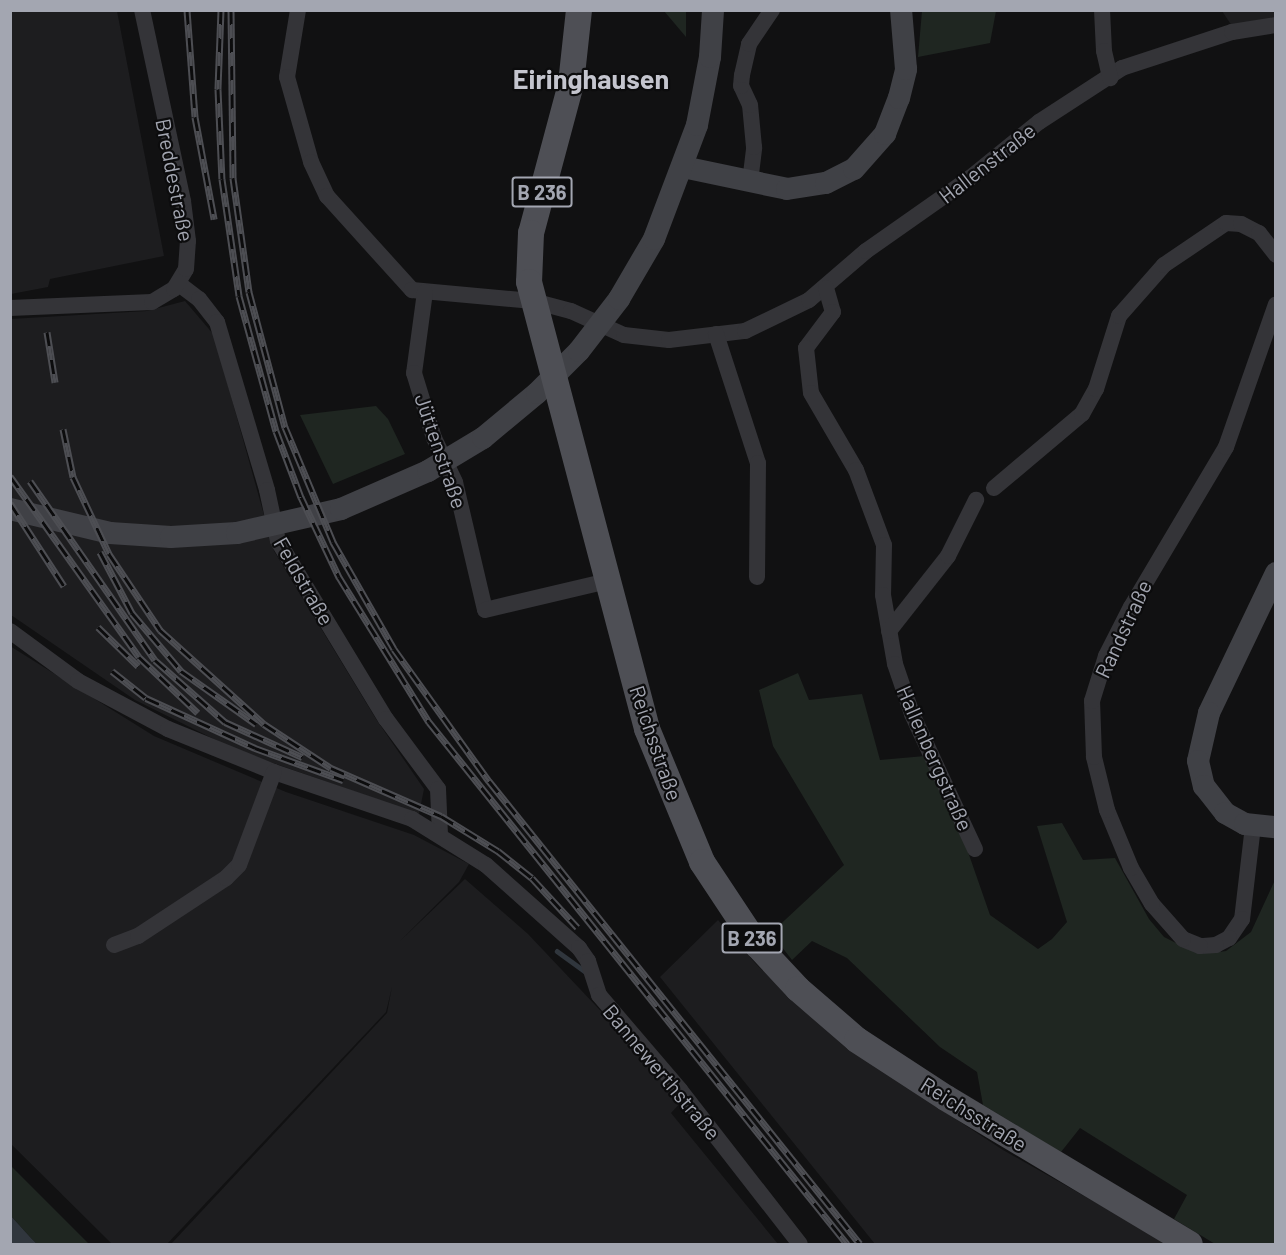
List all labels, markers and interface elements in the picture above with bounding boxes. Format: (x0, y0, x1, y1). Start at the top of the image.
district label: Eiringhausen (513, 63, 669, 95)
street label: Breddestraße (151, 116, 199, 244)
street label: Hallenstraße (934, 117, 1040, 209)
road number: B 236 (510, 175, 574, 209)
street label: Jüttenstraße (410, 390, 472, 512)
street label: Feldstraße (269, 532, 339, 630)
street label: Randstraße (1089, 576, 1157, 682)
street label: Hallenbergstraße (892, 681, 978, 835)
street label: Reichsstraße (625, 682, 687, 804)
road number: B 236 (720, 921, 783, 955)
street label: Bannewerthstraße (598, 999, 726, 1145)
street label: Reichsstraße (916, 1071, 1032, 1157)

